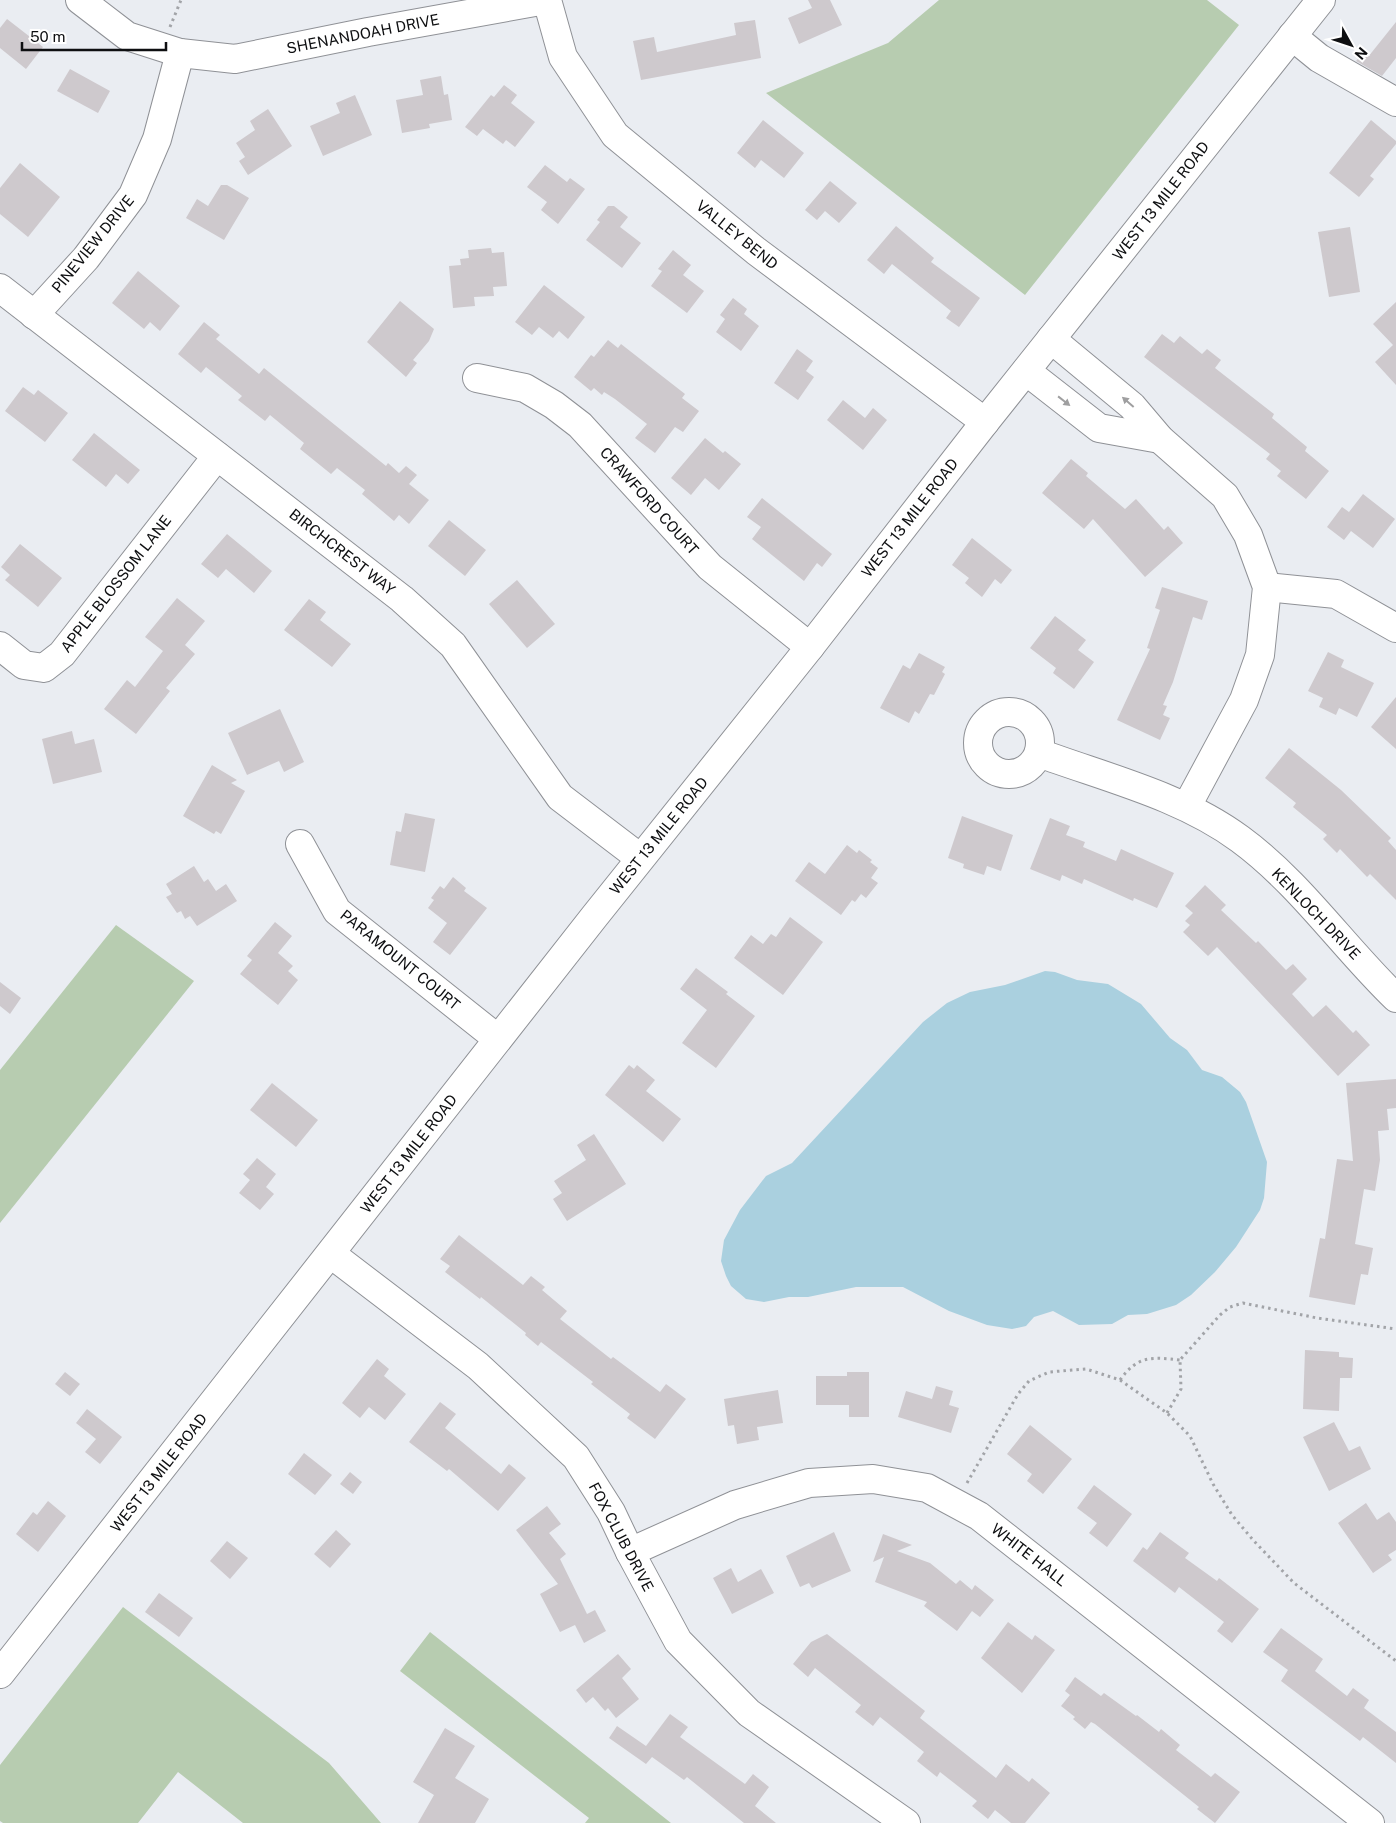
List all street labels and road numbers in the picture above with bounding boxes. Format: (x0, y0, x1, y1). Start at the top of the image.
street label: SHENANDOAH DRIVE (285, 10, 441, 57)
street label: WEST 13 MILE ROAD (1109, 138, 1212, 263)
street label: PINEVIEW DRIVE (48, 192, 137, 296)
street label: VALLEY BEND (693, 197, 781, 273)
street label: CRAWFORD COURT (597, 444, 702, 558)
street label: WEST 13 MILE ROAD (858, 455, 961, 580)
street label: BIRCHCREST WAY (286, 505, 398, 598)
street label: APPLE BLOSSOM LANE (57, 512, 174, 655)
street label: WEST 13 MILE ROAD (606, 774, 711, 898)
street label: KENLOCH DRIVE (1269, 865, 1364, 963)
street label: PARAMOUNT COURT (337, 906, 464, 1013)
street label: WEST 13 MILE ROAD (357, 1091, 460, 1216)
street label: WEST 13 MILE ROAD (107, 1410, 210, 1535)
street label: FOX CLUB DRIVE (586, 1479, 657, 1594)
street label: WHITE HALL (988, 1520, 1071, 1589)

